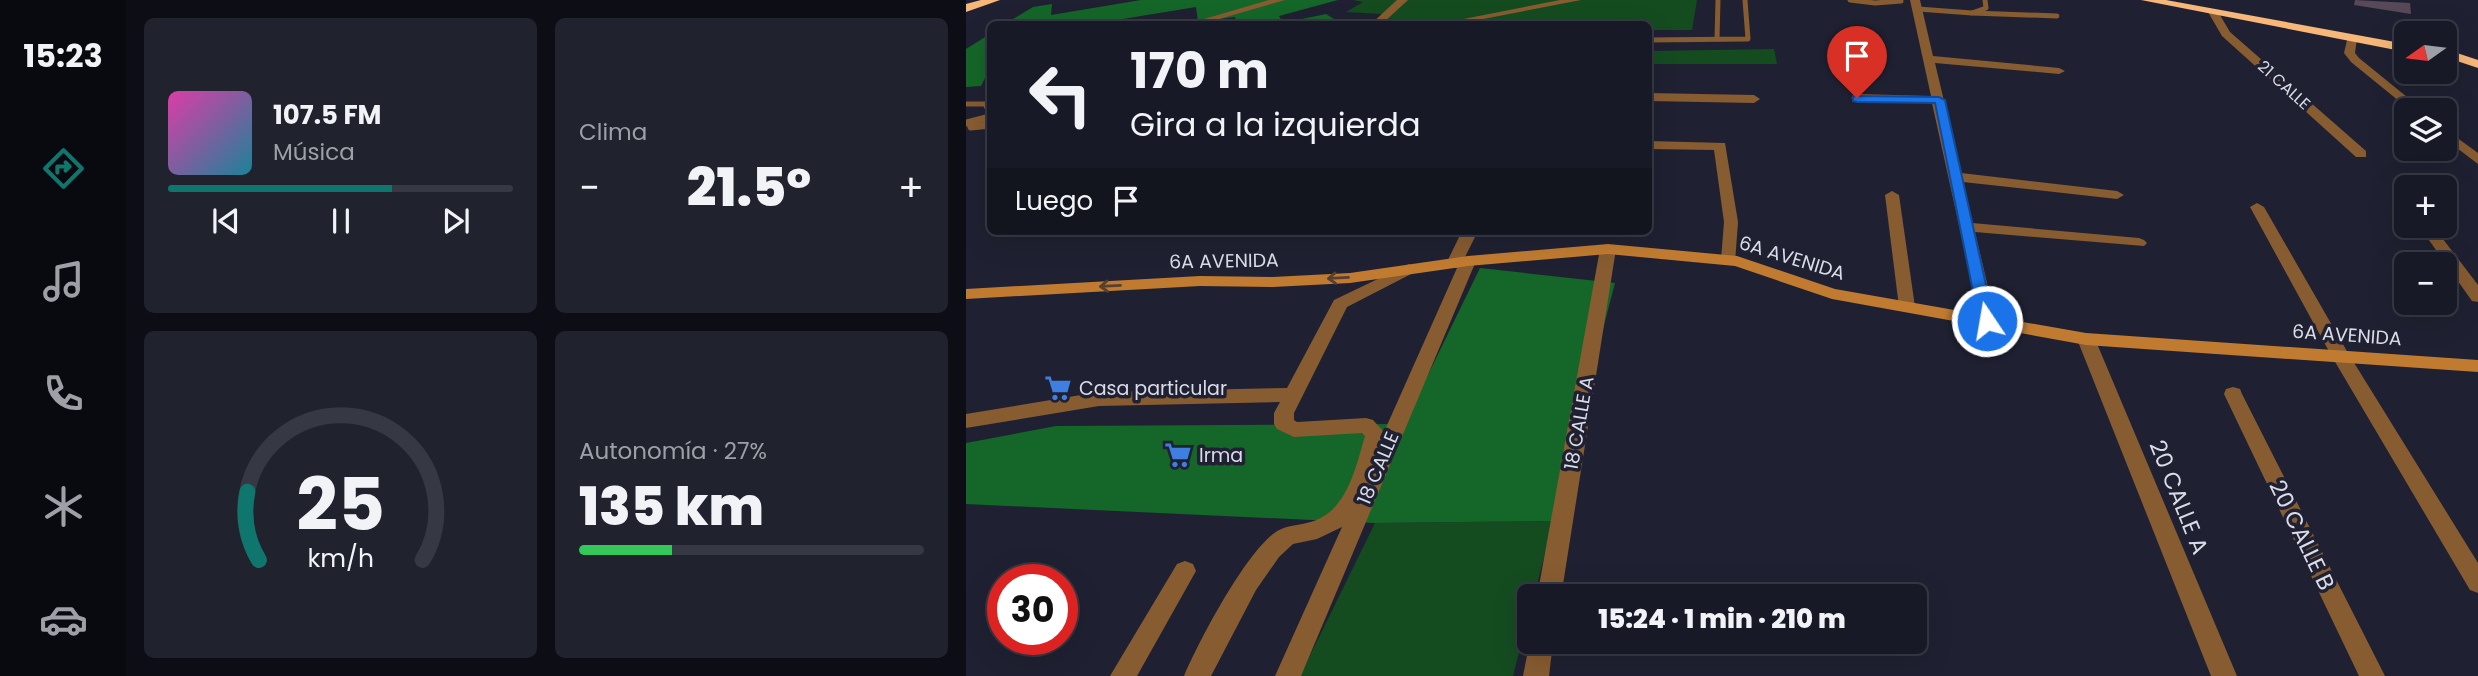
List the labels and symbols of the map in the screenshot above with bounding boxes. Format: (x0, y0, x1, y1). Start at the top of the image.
north arrow (2394, 21, 2457, 84)
pin (1827, 26, 1887, 98)
street label: 21 CALLE (2253, 55, 2315, 115)
street label: 6A AVENIDA (1736, 229, 1849, 287)
street label: 6A AVENIDA (1169, 247, 1279, 275)
one-way arrow (1326, 272, 1349, 285)
one-way arrow (1099, 280, 1122, 293)
position arrow (1950, 284, 2024, 358)
street label: 6A AVENIDA (2291, 318, 2403, 352)
supermarket icon: Casa particular (1043, 373, 1073, 403)
street label: 18 CALLE A (1557, 374, 1601, 472)
place label: Casa particular (1079, 375, 1227, 402)
street label: 18 CALLE (1351, 427, 1405, 509)
street label: 20 CALLE A (2142, 435, 2216, 559)
supermarket icon: Irma (1163, 440, 1193, 470)
place label: Irma (1199, 442, 1243, 469)
street label: 20 CALLE B (2262, 475, 2342, 595)
speed limit sign: 30 (987, 564, 1078, 655)

